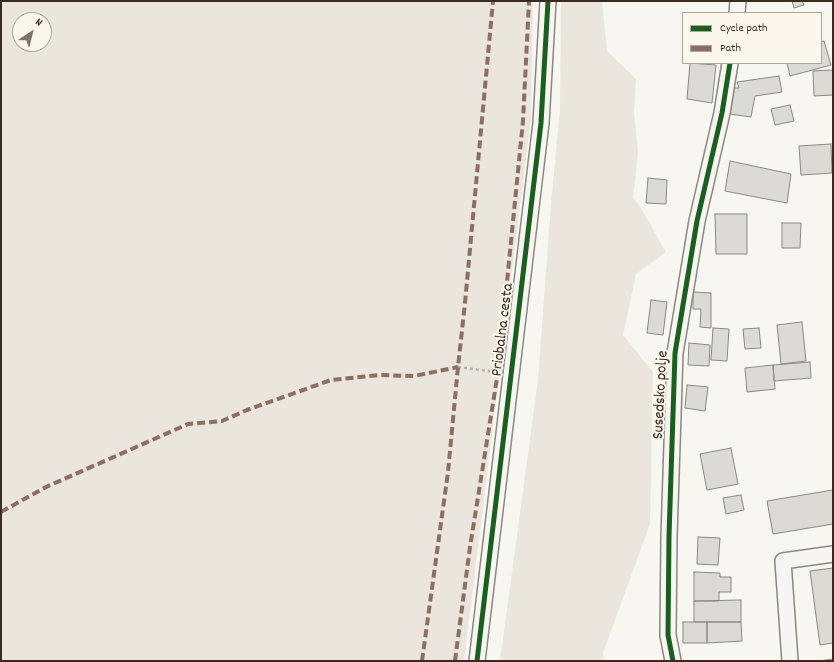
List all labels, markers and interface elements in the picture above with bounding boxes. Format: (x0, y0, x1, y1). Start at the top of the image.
north arrow (12, 12, 52, 52)
legend (682, 12, 822, 64)
text: N (31, 15, 45, 31)
text: Cycle path (720, 20, 768, 37)
text: Path (720, 40, 741, 57)
street label: Priobalna cesta (489, 282, 519, 378)
street label: Susedsko polje (650, 350, 674, 440)

